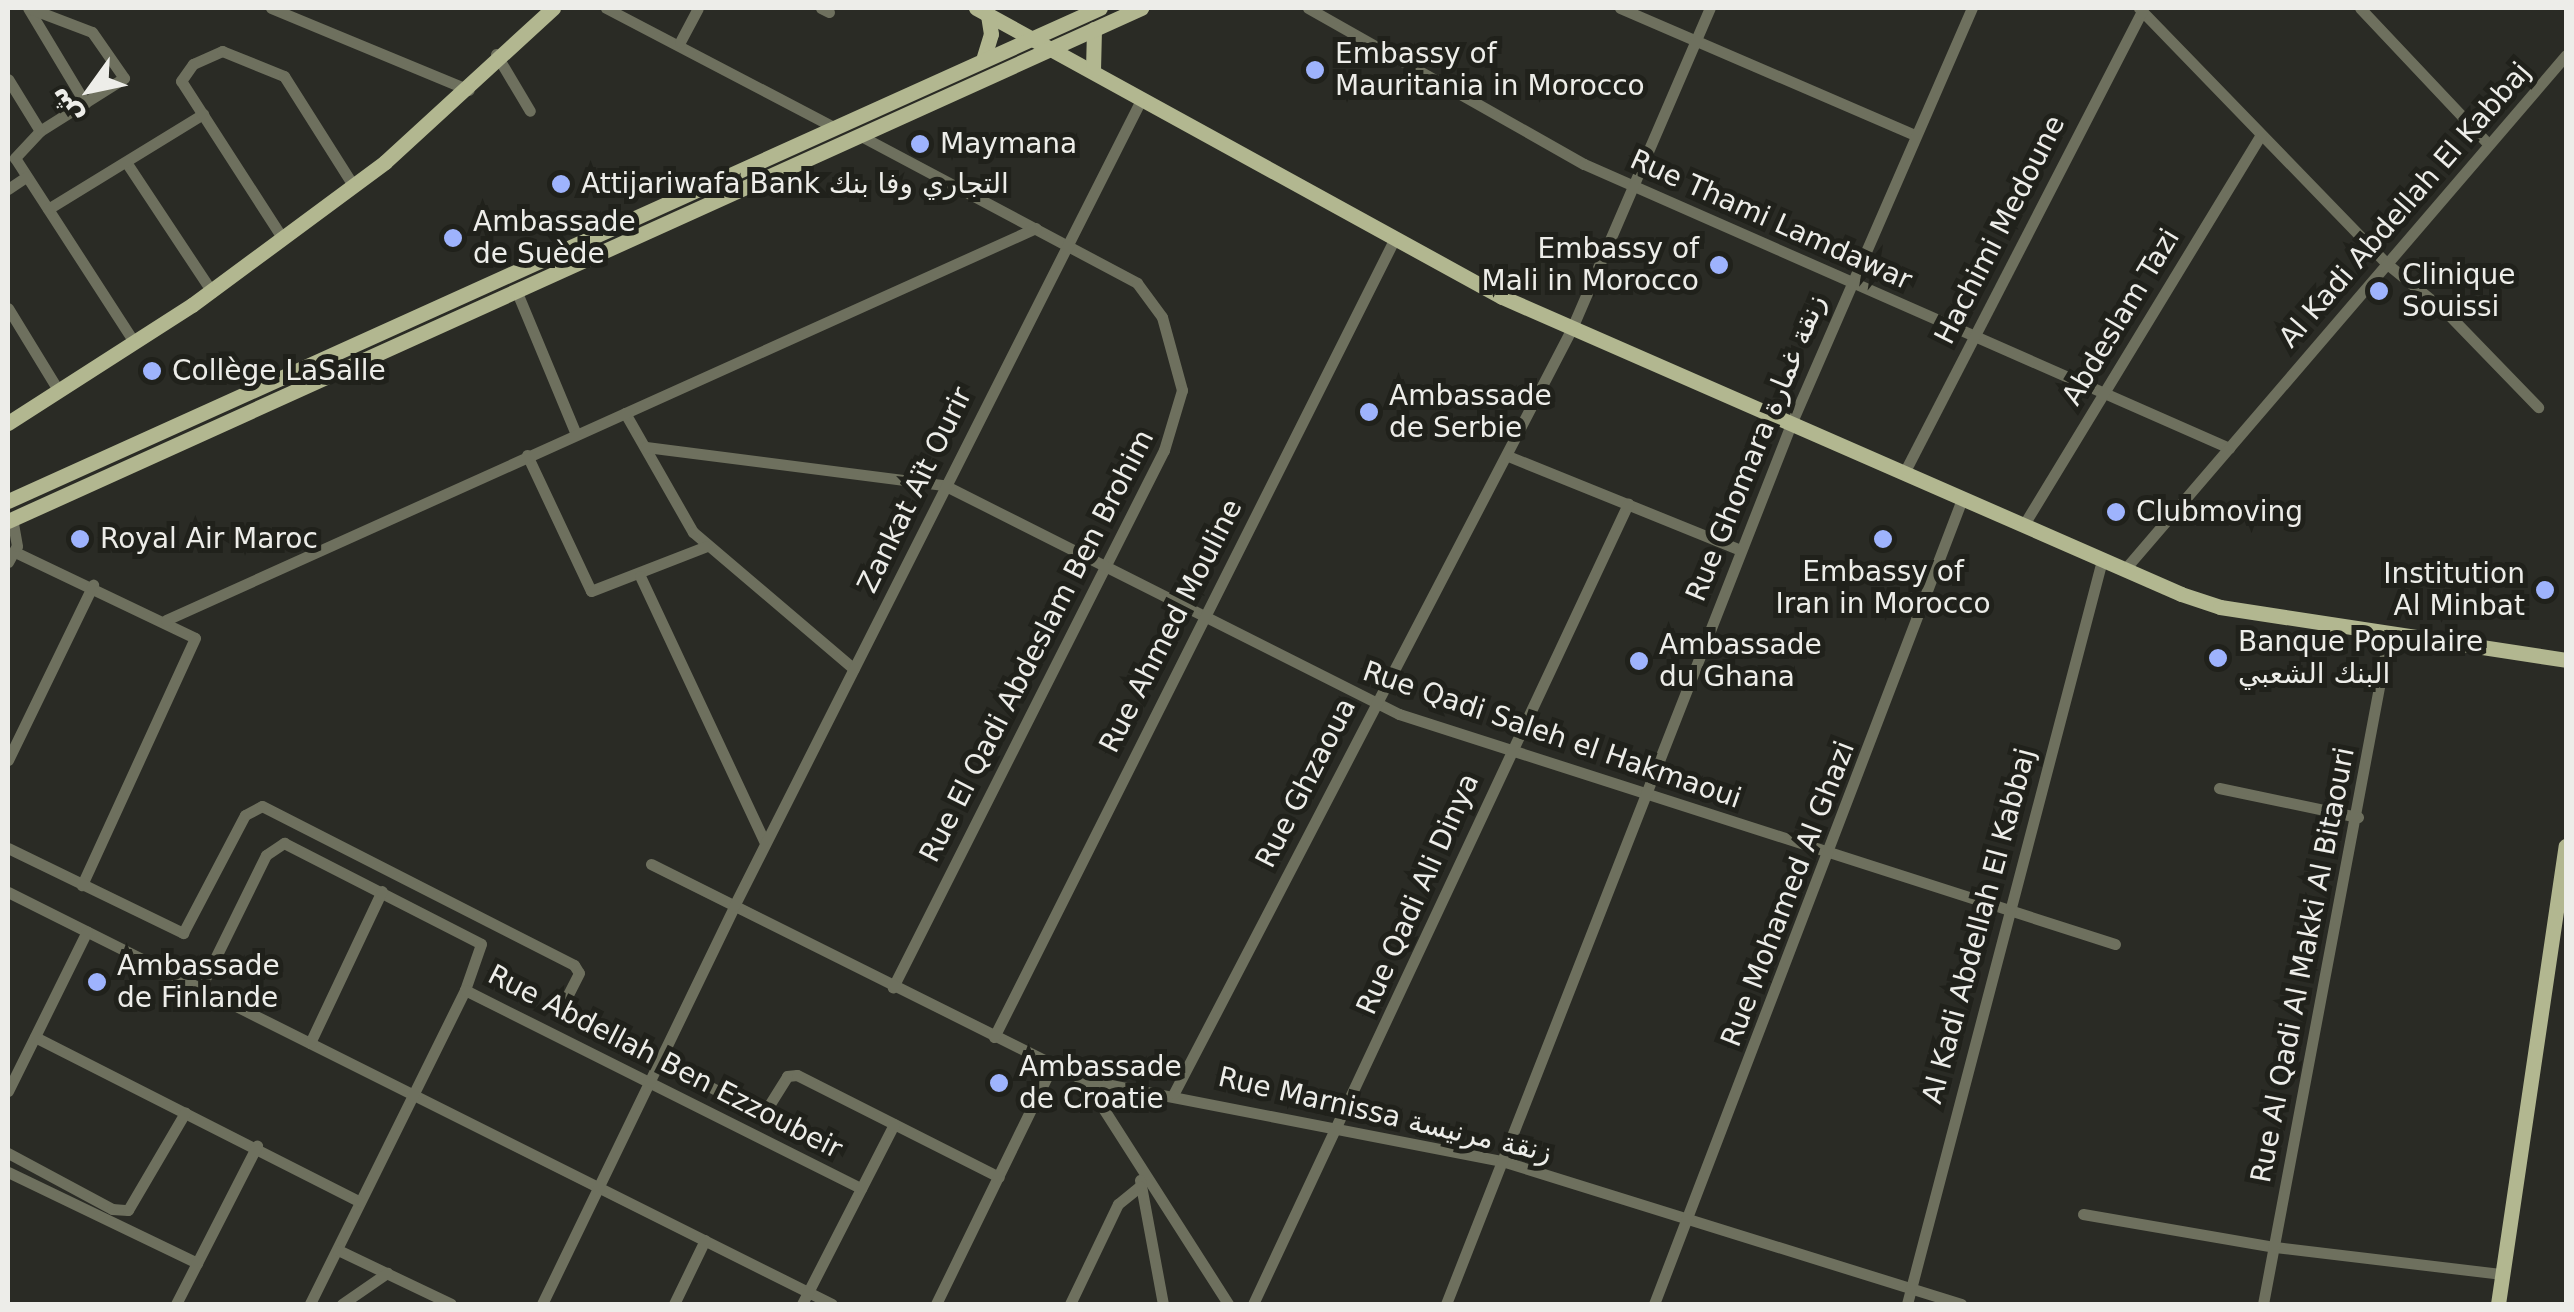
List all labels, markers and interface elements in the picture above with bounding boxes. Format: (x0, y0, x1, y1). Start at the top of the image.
place label: Embassy of Mauritania in Morocco (1335, 37, 1645, 103)
north arrow (40, 40, 140, 140)
street label: Al Kadi Abdellah El Kabbaj (2272, 56, 2538, 354)
marker: Embassy of Mauritania in Morocco (1304, 59, 1326, 81)
text: ش (40, 81, 89, 132)
street label: Hachimi Medoune (1928, 110, 2072, 350)
place label: Maymana (940, 127, 1077, 161)
marker: Maymana (909, 133, 931, 155)
street label: Rue Thami Lamdawar (1625, 143, 1917, 297)
place label: Attijariwafa Bank التجاري وفا بنك (581, 167, 1009, 201)
marker: Attijariwafa Bank التجاري وفا بنك (550, 173, 572, 195)
place label: Ambassade de Suède (473, 205, 636, 271)
street label: Abdeslam Tazi (2055, 223, 2187, 411)
marker: Ambassade de Suède (442, 227, 464, 249)
place label: Embassy of Mali in Morocco (1482, 232, 1699, 298)
marker: Embassy of Mali in Morocco (1708, 254, 1730, 276)
place label: Clinique Souissi (2402, 258, 2515, 324)
marker: Clinique Souissi (2366, 278, 2392, 304)
street label: Rue Ghomara زنقة غمارة (1679, 290, 1833, 606)
place label: Collège LaSalle (172, 354, 386, 388)
marker: Collège LaSalle (141, 360, 163, 382)
place label: Ambassade de Serbie (1389, 379, 1552, 445)
street label: Zankat Aït Ourir (851, 382, 979, 598)
marker: Ambassade de Serbie (1358, 401, 1380, 423)
street label: Rue El Qadi Abdeslam Ben Brohim (913, 424, 1161, 868)
street label: Rue Ahmed Mouline (1093, 494, 1249, 758)
place label: Clubmoving (2136, 495, 2303, 529)
marker: Clubmoving (2105, 501, 2127, 523)
place label: Royal Air Maroc (100, 522, 318, 556)
marker: Royal Air Maroc (69, 528, 91, 550)
marker: Embassy of Iran in Morocco (1872, 528, 1894, 550)
place label: Embassy of Iran in Morocco (1775, 555, 1991, 621)
place label: Institution Al Minbat (2383, 557, 2525, 623)
marker: Institution Al Minbat (2534, 579, 2556, 601)
place label: Banque Populaire البنك الشعبي (2238, 625, 2483, 691)
place label: Ambassade du Ghana (1659, 628, 1822, 694)
marker: Banque Populaire البنك الشعبي (2207, 647, 2229, 669)
marker: Ambassade du Ghana (1628, 650, 1650, 672)
street label: Rue Qadi Saleh el Hakmaoui (1359, 654, 1745, 816)
street label: Rue Ghzaoua (1249, 693, 1363, 873)
street label: Rue Mohamed Al Ghazi (1714, 737, 1862, 1051)
street label: Rue Al Qadi Al Makki Al Bitaouri (2244, 744, 2362, 1186)
street label: Al Kadi Abdellah El Kabbaj (1915, 745, 2043, 1107)
street label: Rue Qadi Ali Dinya (1350, 768, 1486, 1020)
place label: Ambassade de Finlande (117, 949, 280, 1015)
street label: Rue Abdellah Ben Ezzoubeir (482, 958, 848, 1166)
marker: Ambassade de Finlande (86, 971, 108, 993)
place label: Ambassade de Croatie (1019, 1050, 1182, 1116)
street label: Rue Marnissa زنقة مرنيسة (1215, 1060, 1555, 1170)
marker: Ambassade de Croatie (988, 1072, 1010, 1094)

